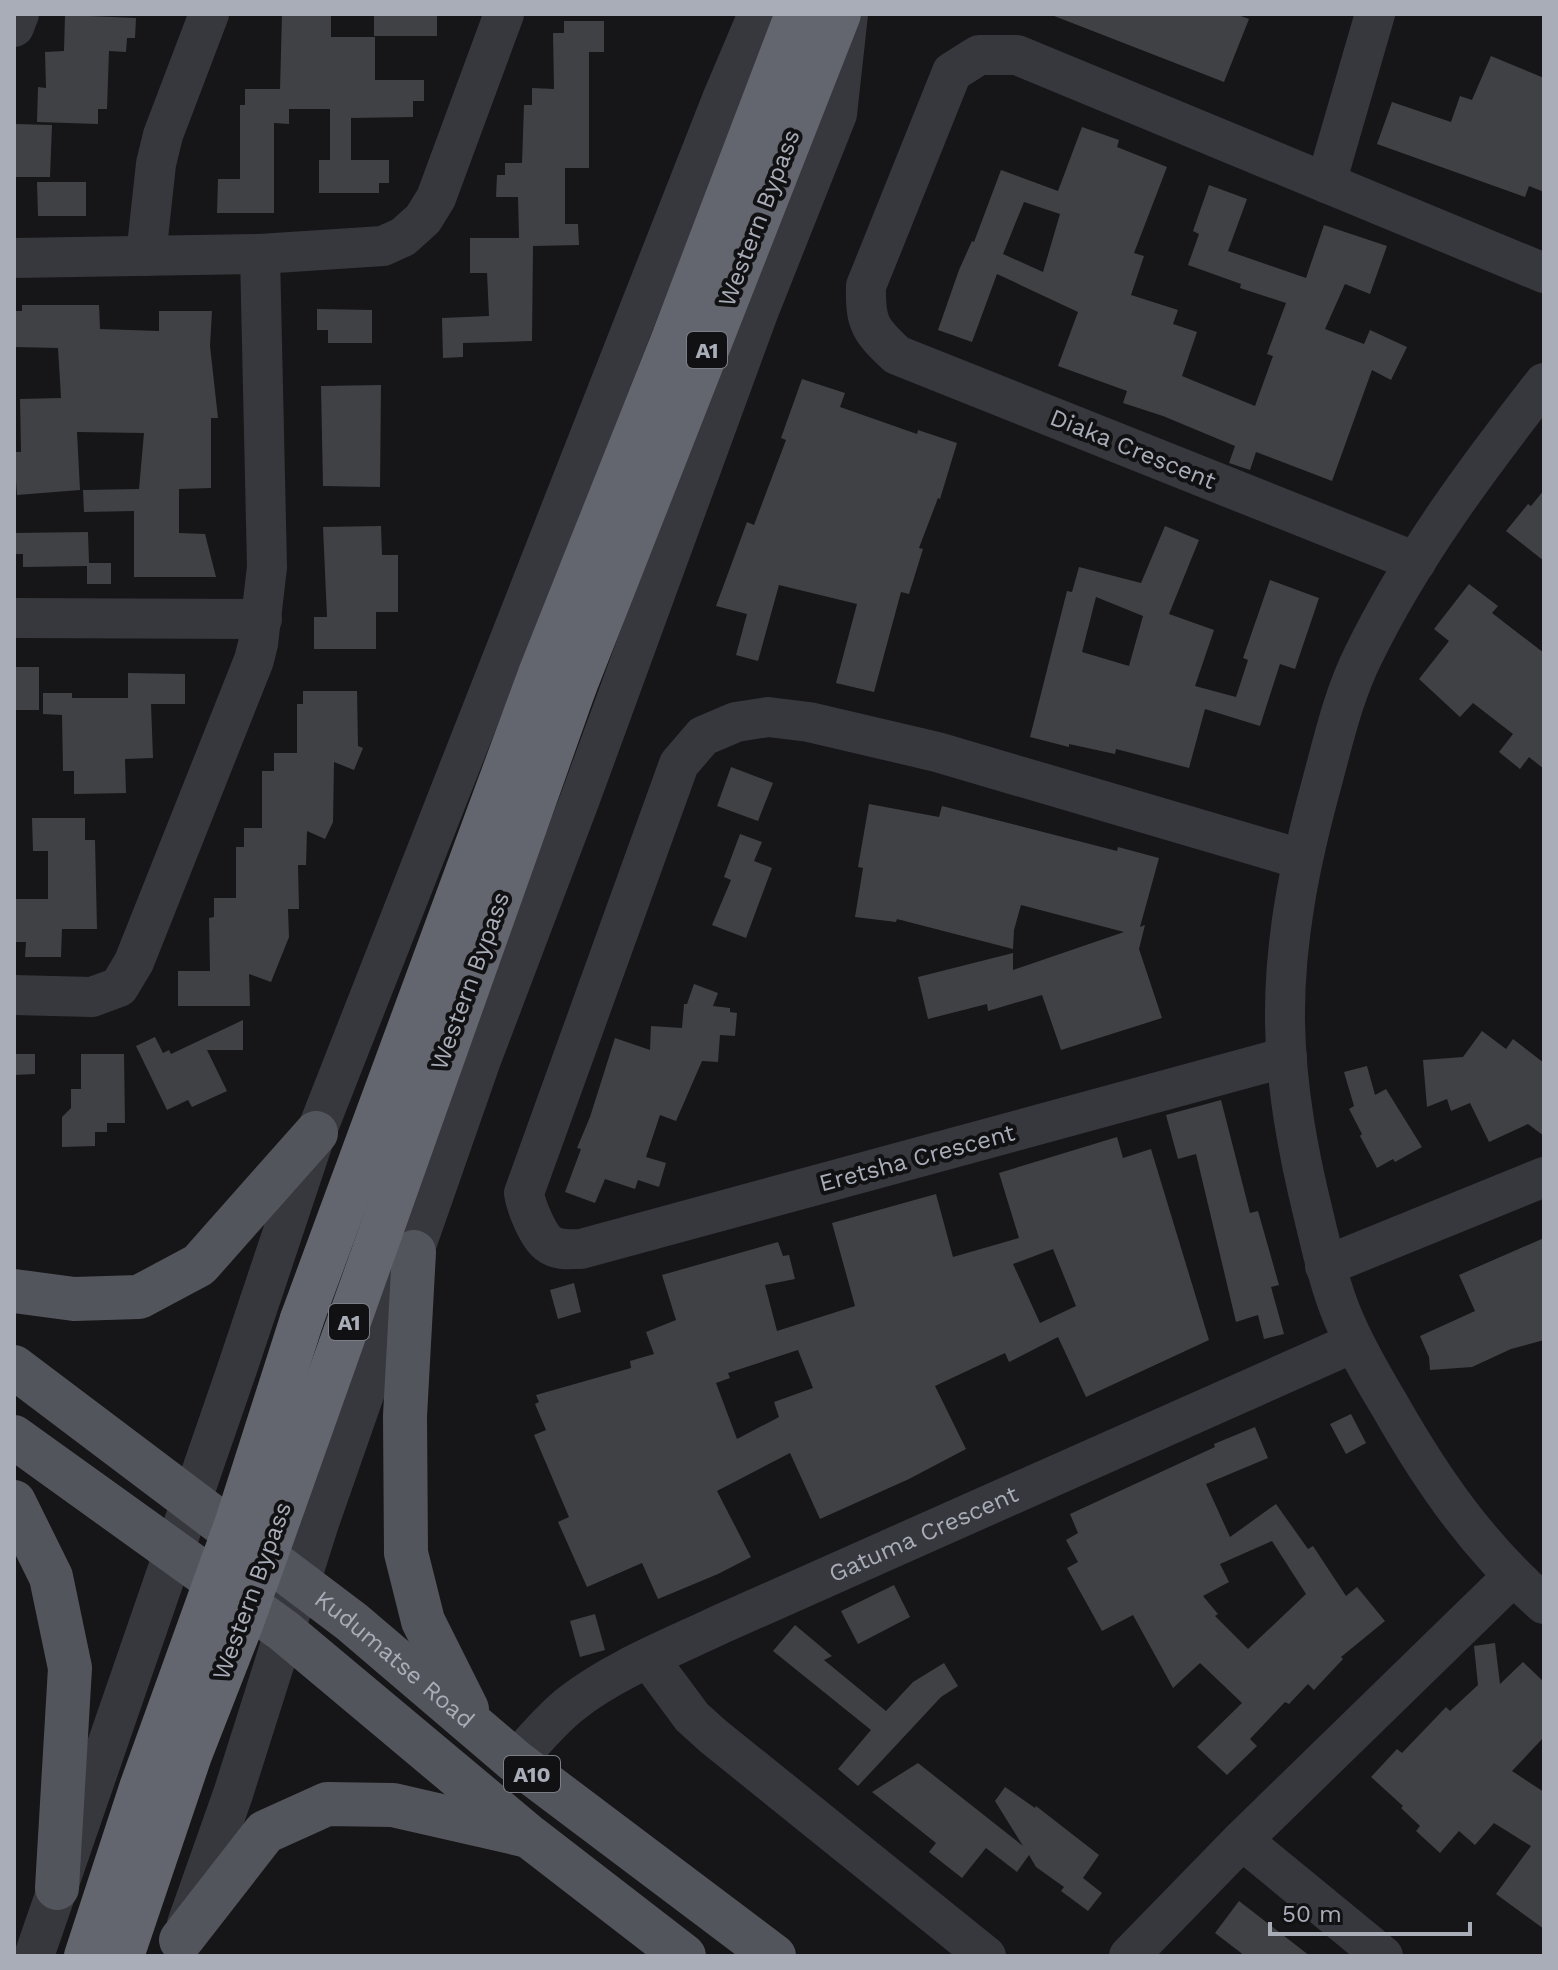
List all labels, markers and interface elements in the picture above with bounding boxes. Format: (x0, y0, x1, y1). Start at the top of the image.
street label: Western Bypass (712, 125, 806, 311)
road number: A1 (687, 332, 727, 368)
street label: Diaka Crescent (1046, 403, 1220, 495)
street label: Western Bypass (425, 888, 515, 1074)
street label: Eretsha Crescent (816, 1118, 1018, 1198)
road number: A1 (329, 1304, 369, 1340)
street label: Gatuma Crescent (825, 1480, 1022, 1588)
street label: Western Bypass (207, 1498, 297, 1684)
street label: Kudumatse Road (309, 1585, 480, 1734)
road number: A10 (504, 1756, 560, 1792)
scale bar (1270, 1886, 1470, 1936)
text: 50 m (1282, 1900, 1342, 1928)

